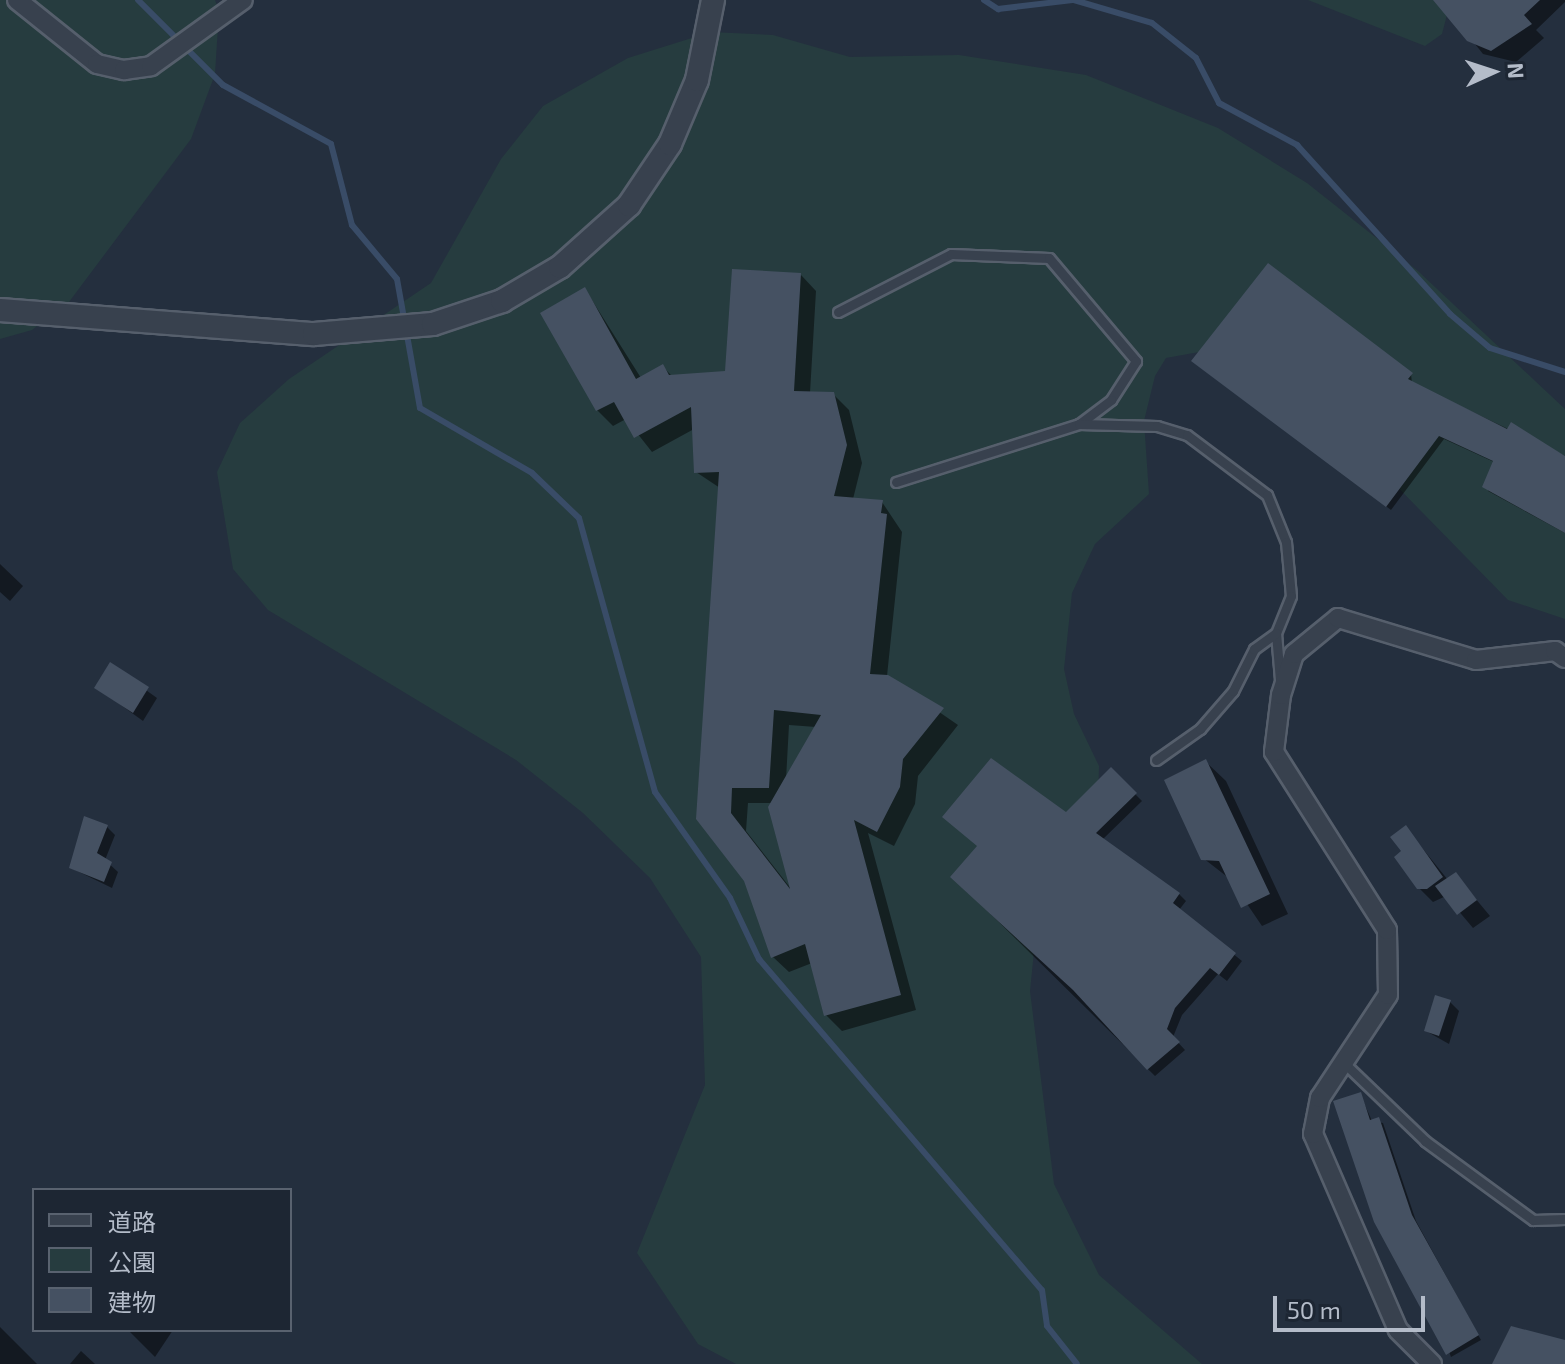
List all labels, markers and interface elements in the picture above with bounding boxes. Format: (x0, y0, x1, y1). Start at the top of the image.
north arrow (1453, 32, 1533, 112)
text: N (1504, 62, 1530, 79)
legend (32, 1188, 292, 1332)
text: 道路 (108, 1207, 156, 1236)
text: 公園 (108, 1247, 156, 1276)
scale bar (1277, 1280, 1429, 1330)
text: 建物 (108, 1287, 156, 1316)
text: 50 m (1287, 1295, 1341, 1324)

